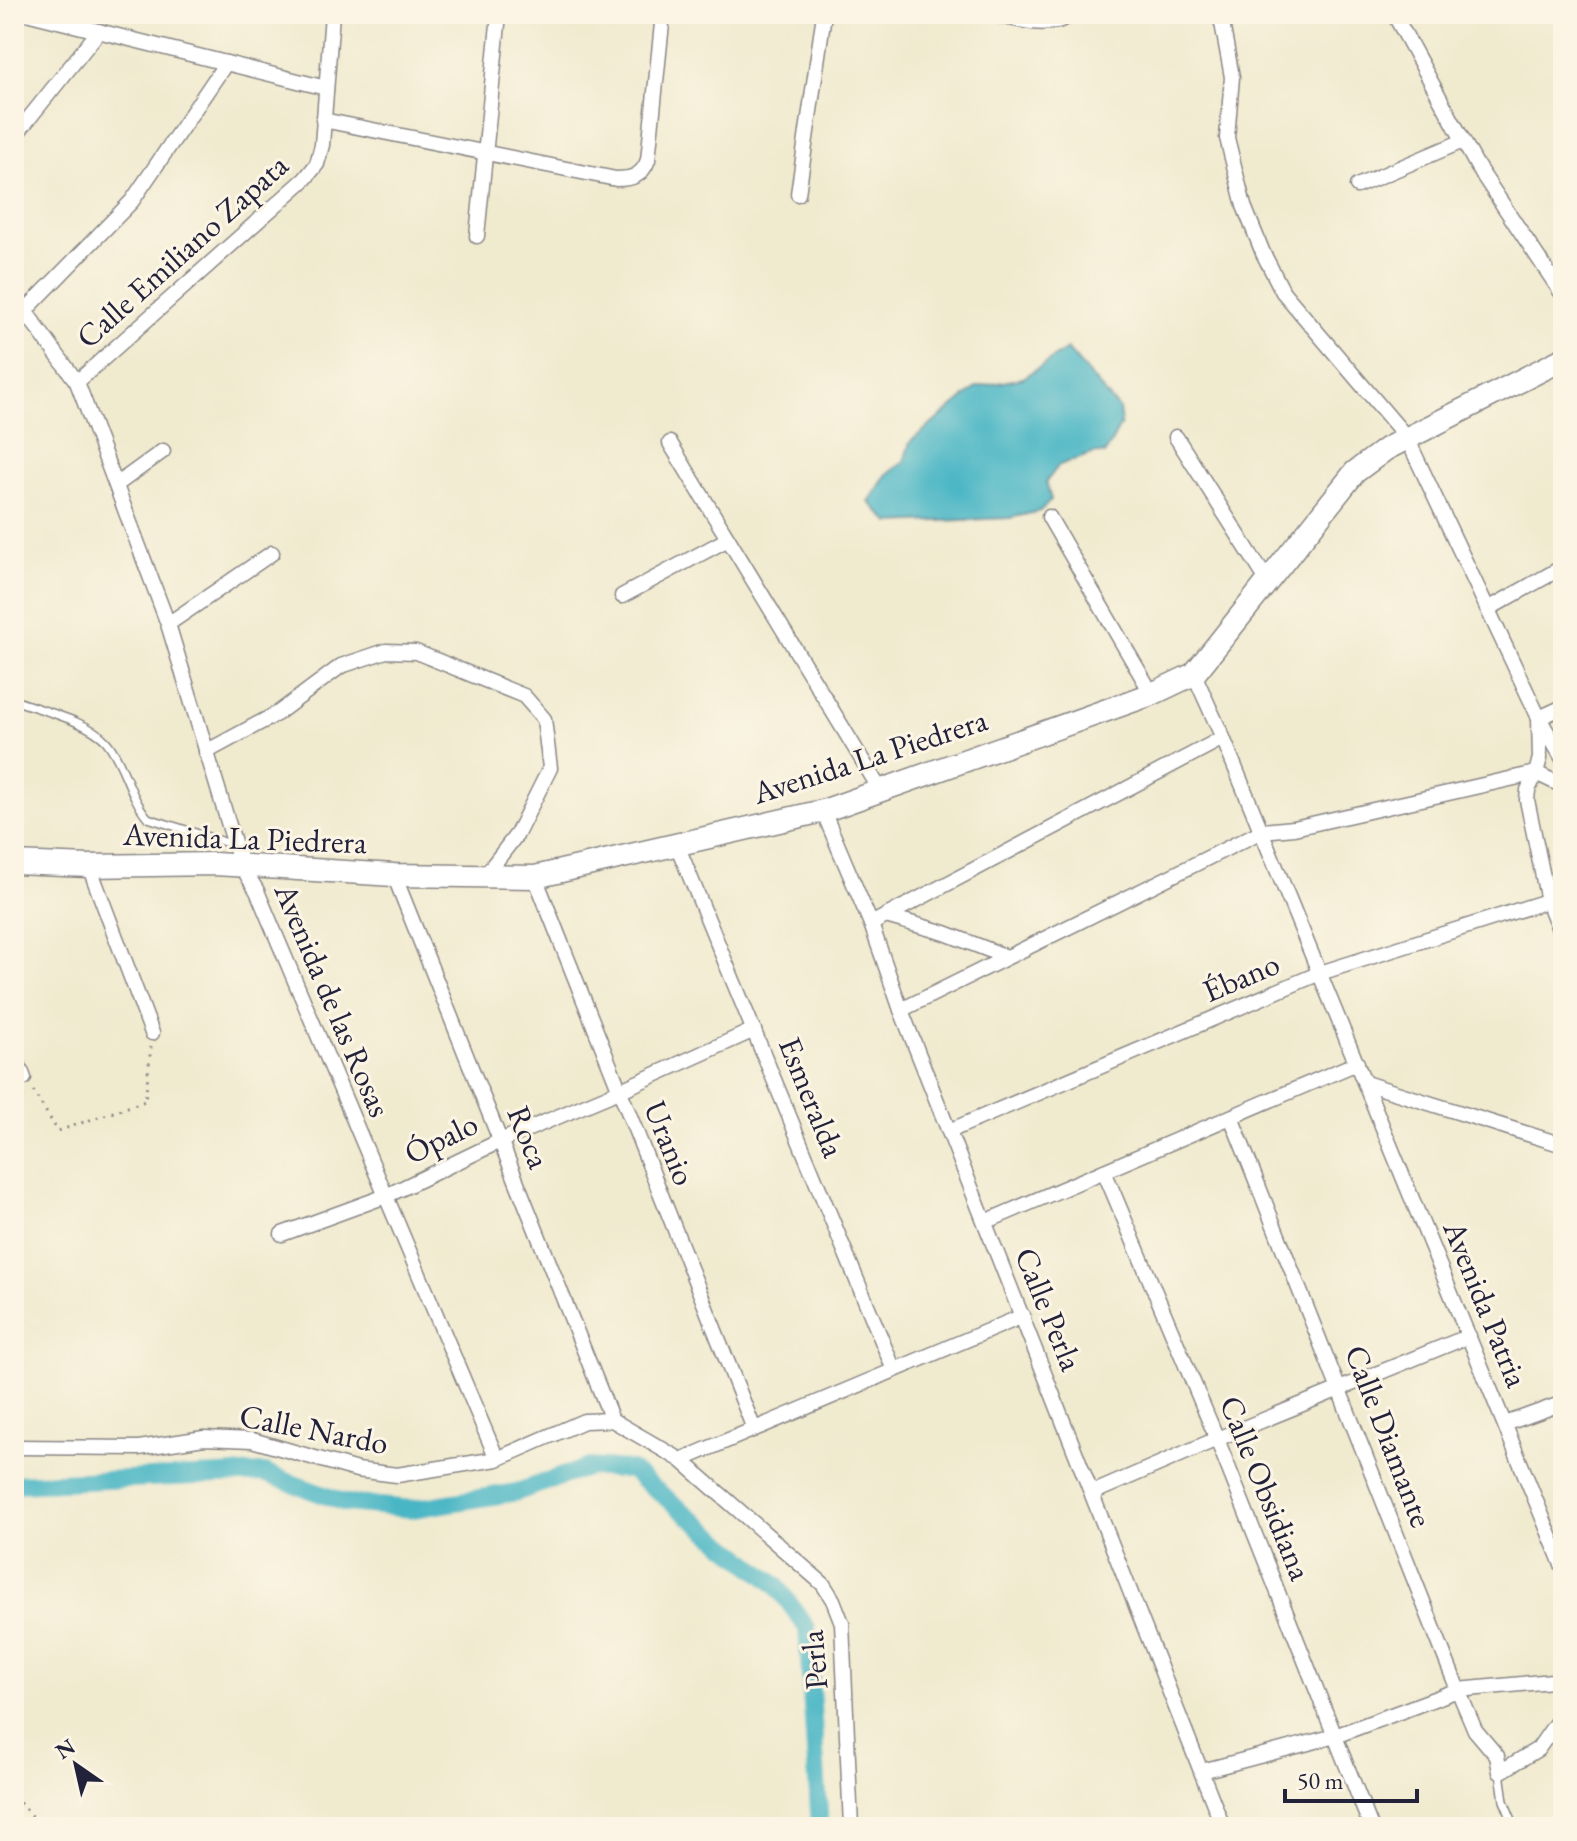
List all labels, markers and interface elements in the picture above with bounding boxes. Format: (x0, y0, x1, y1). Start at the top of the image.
street label: Calle Emiliano Zapata (67, 144, 297, 357)
street label: Avenida La Piedrera (747, 698, 993, 814)
street label: Avenida La Piedrera (121, 813, 368, 863)
street label: Avenida de las Rosas (264, 876, 401, 1123)
street label: Ébano (1196, 942, 1286, 1012)
street label: Esmeralda (769, 1031, 855, 1163)
street label: Uranio (634, 1094, 706, 1192)
street label: Roca (498, 1099, 561, 1175)
street label: Ópalo (397, 1102, 485, 1174)
street label: Avenida Patria (1433, 1214, 1538, 1394)
street label: Calle Perla (1005, 1241, 1093, 1377)
street label: Calle Diamante (1335, 1339, 1443, 1533)
street label: Calle Obsidiana (1210, 1390, 1322, 1587)
street label: Calle Nardo (236, 1394, 392, 1464)
street label: Perla (790, 1628, 838, 1692)
north arrow (36, 1725, 116, 1805)
text: N (50, 1732, 81, 1766)
scale bar (1285, 1753, 1417, 1803)
text: 50 m (1297, 1765, 1344, 1796)

